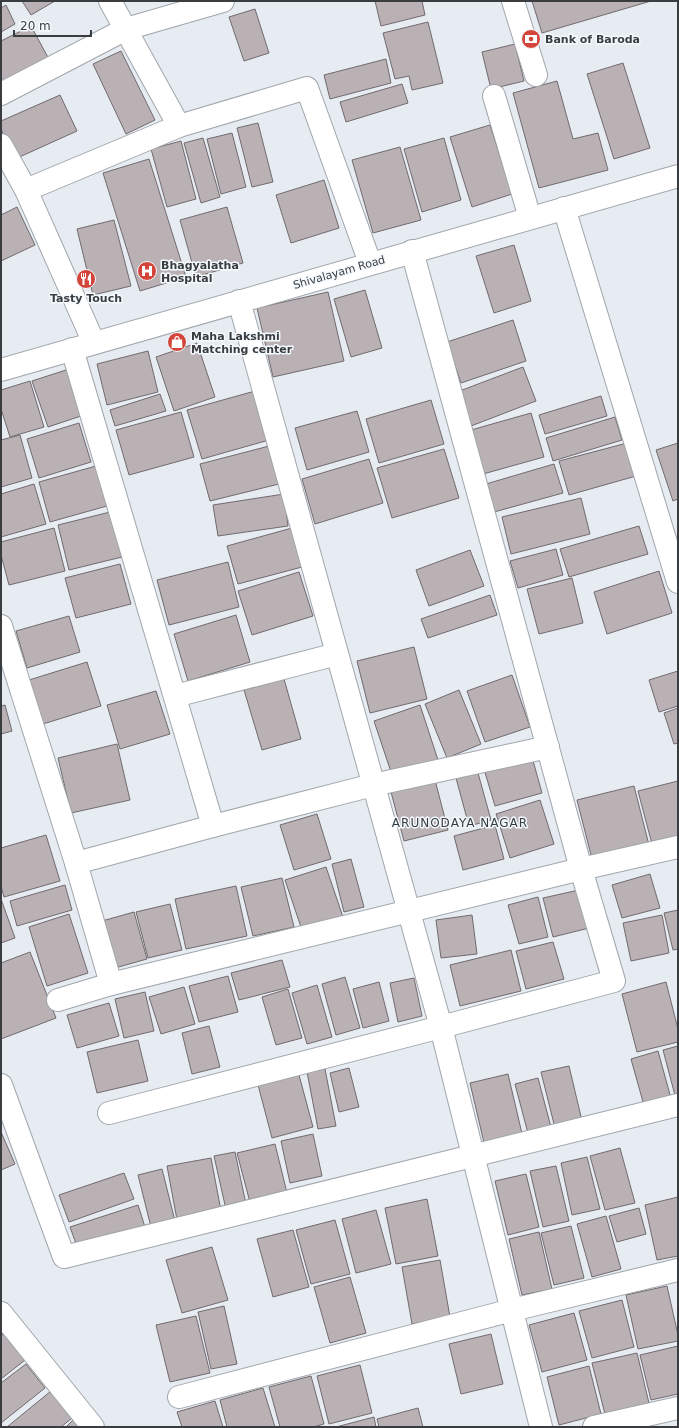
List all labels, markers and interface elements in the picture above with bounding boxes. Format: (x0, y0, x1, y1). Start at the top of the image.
scale bar (14, 12, 91, 38)
text: 20 m (20, 19, 51, 33)
bank icon: Bank of Baroda (520, 28, 542, 50)
place label: Bank of Baroda (545, 33, 640, 46)
street label: Shivalayam Road (292, 253, 387, 292)
place label: Bhagyalatha Hospital (161, 259, 239, 285)
hospital icon: Bhagyalatha Hospital (136, 260, 158, 282)
restaurant icon: Tasty Touch (75, 268, 97, 290)
place label: Tasty Touch (50, 292, 122, 305)
place label: Maha Lakshmi Matching center (191, 330, 293, 356)
shop icon: Maha Lakshmi Matching center (166, 331, 188, 353)
district label: ARUNODAYA NAGAR (392, 816, 528, 830)

